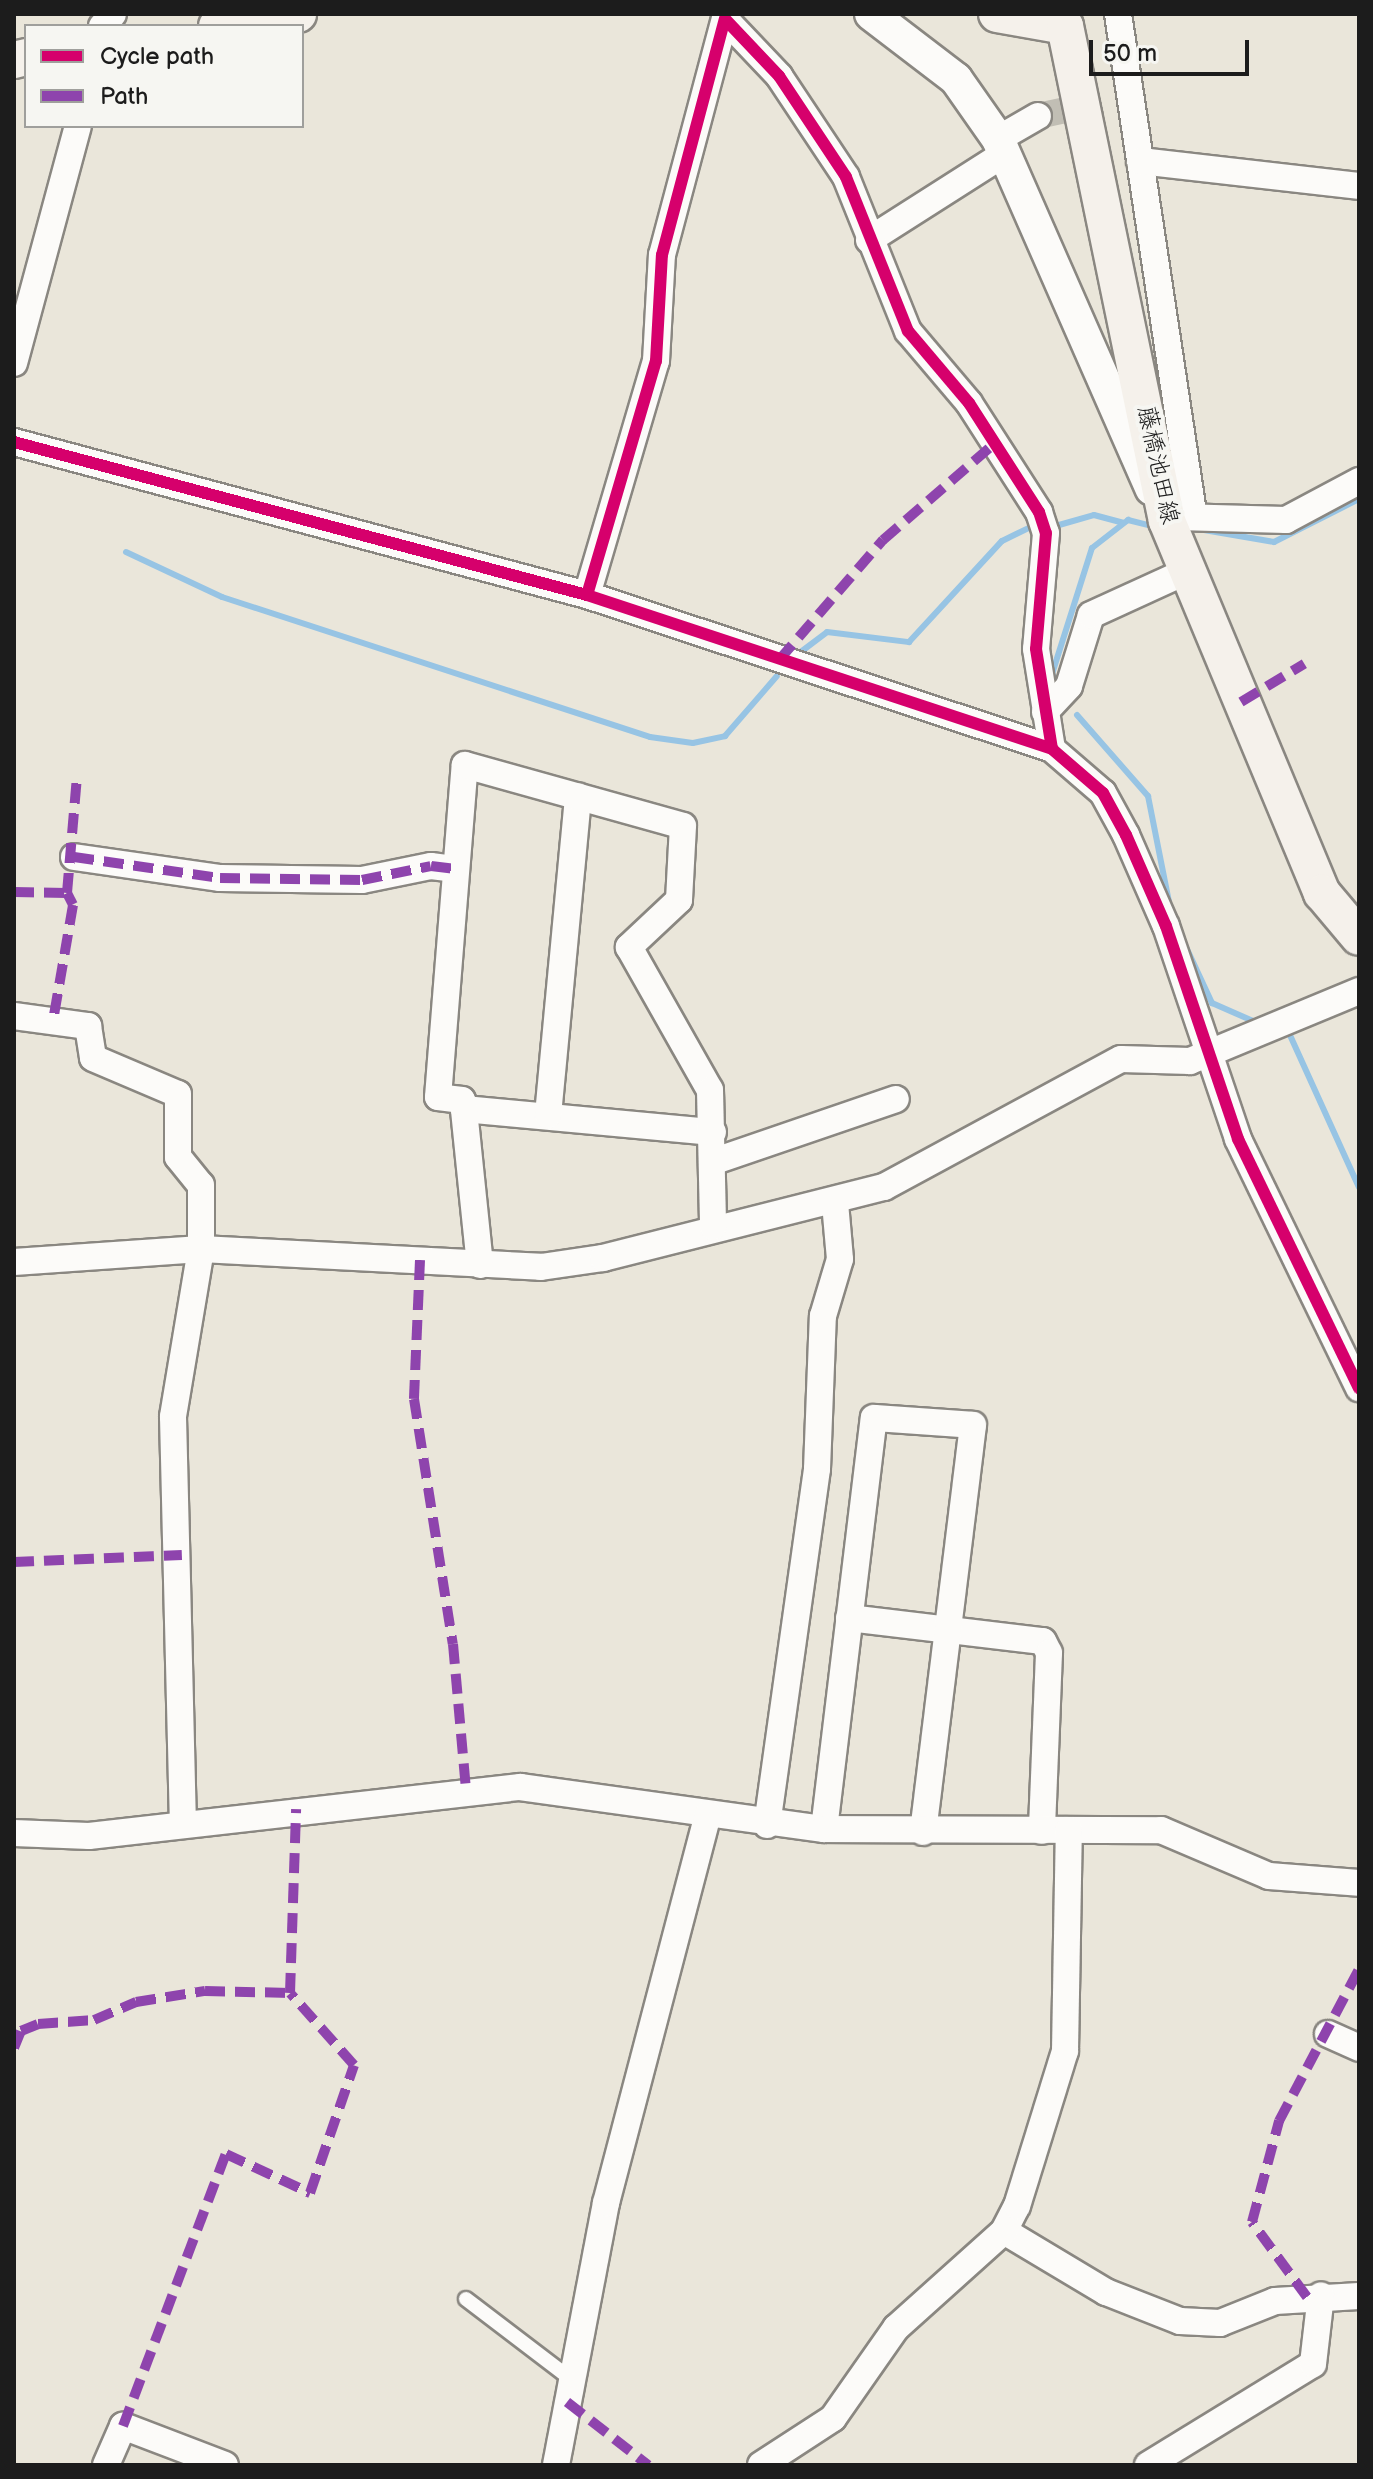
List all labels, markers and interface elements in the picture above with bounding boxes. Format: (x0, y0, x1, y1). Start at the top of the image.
legend (24, 24, 304, 128)
scale bar (1093, 24, 1253, 74)
text: 50 m (1103, 39, 1157, 68)
text: Cycle path (100, 42, 214, 71)
text: Path (100, 82, 148, 111)
street label: 藤橋池田線 (1131, 403, 1185, 527)

